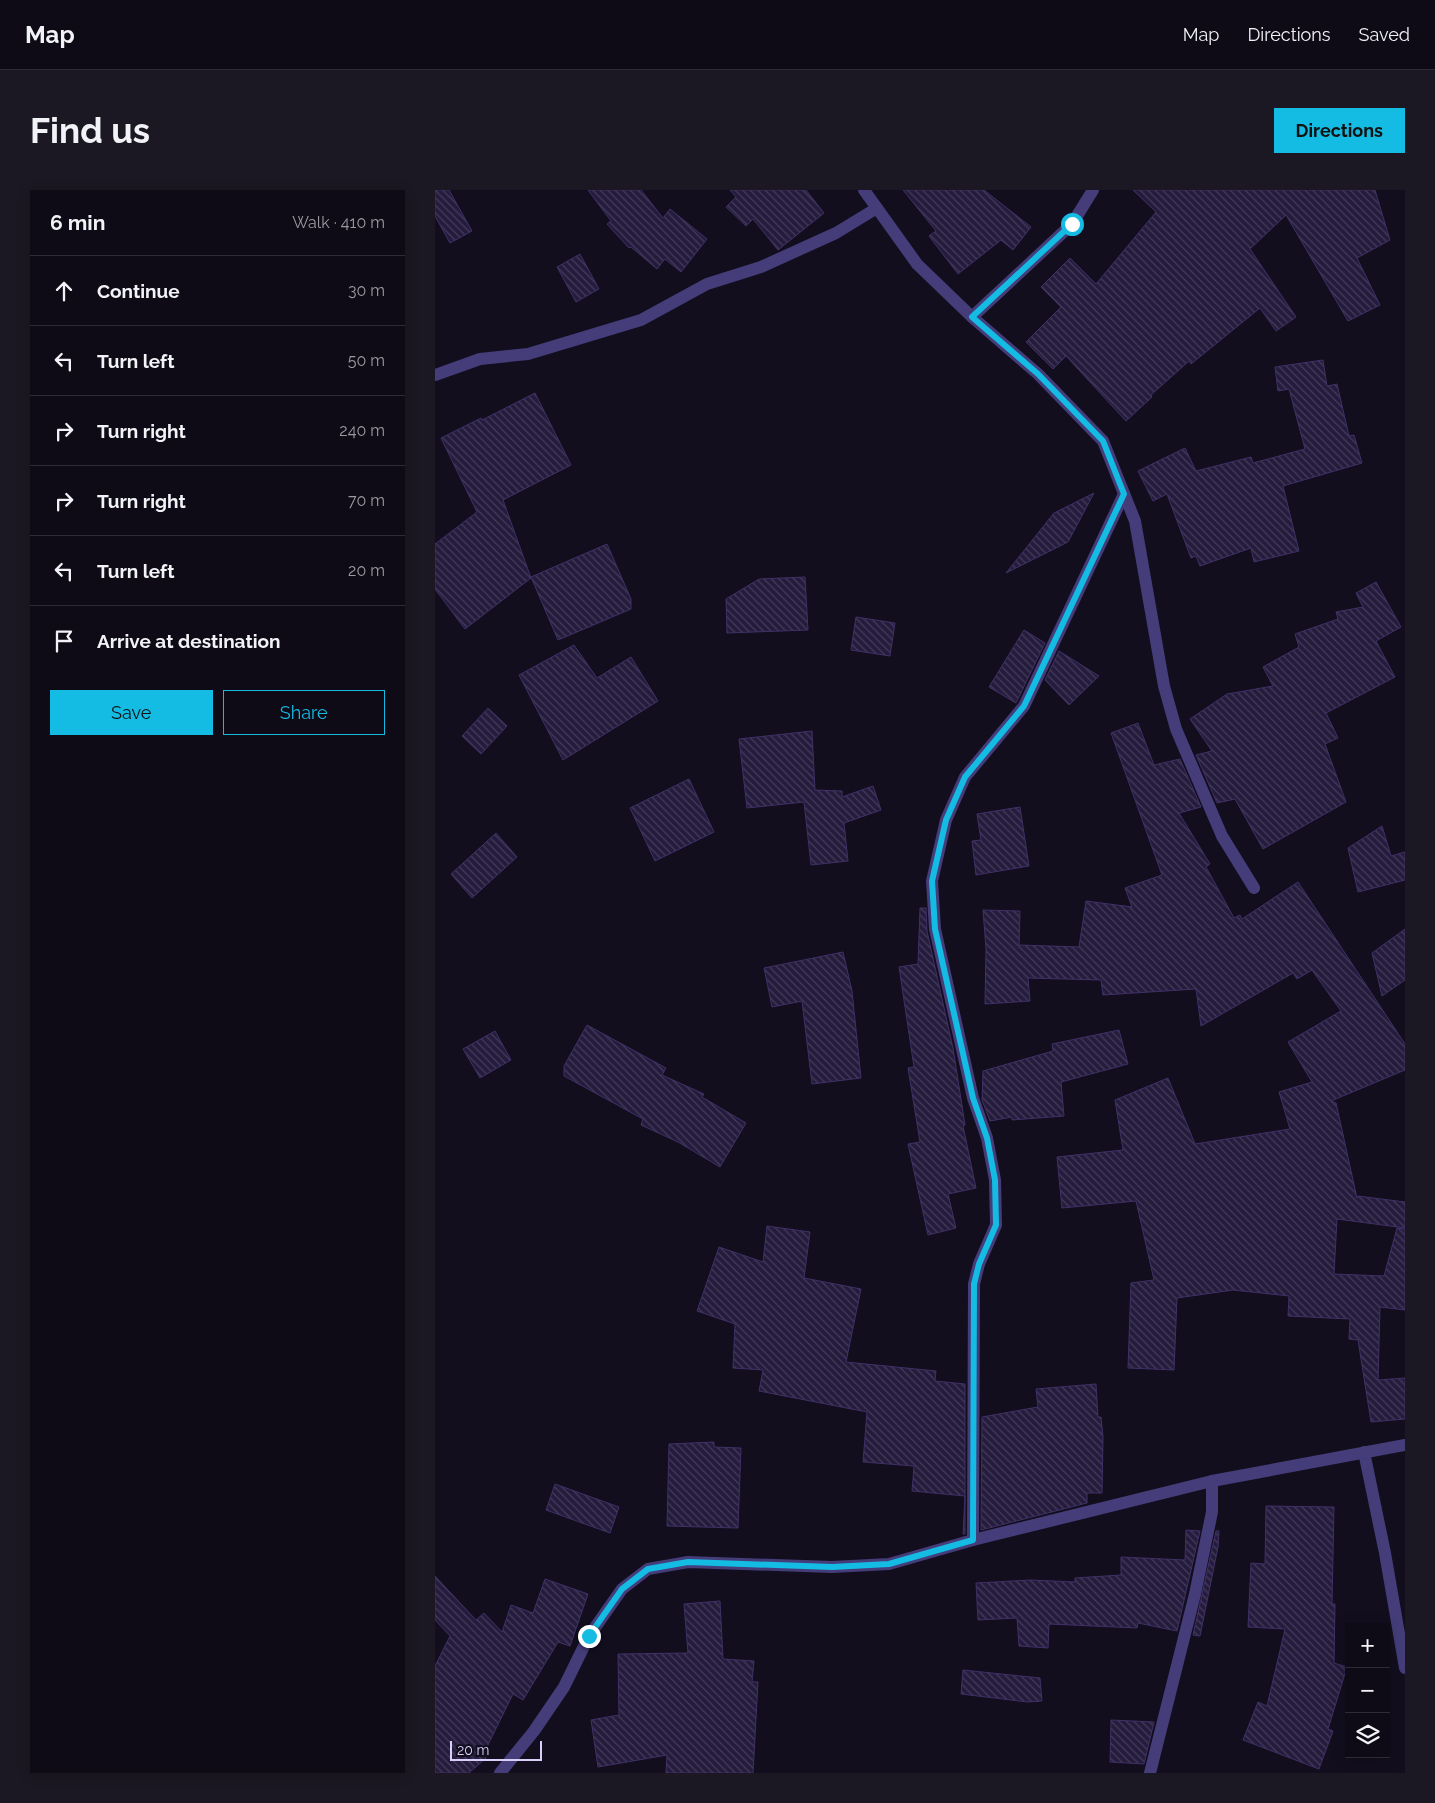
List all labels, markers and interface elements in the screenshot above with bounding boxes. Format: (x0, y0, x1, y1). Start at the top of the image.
text: Map (25, 20, 75, 49)
text: Map (1183, 24, 1219, 45)
text: Directions (1247, 24, 1331, 45)
text: Saved (1359, 24, 1410, 45)
button: Directions (1274, 108, 1405, 153)
text: Find us (30, 110, 150, 151)
text: 6 min (50, 210, 105, 235)
text: Walk · 410 m (292, 213, 385, 232)
route start (1061, 213, 1084, 236)
icon: ahead (50, 277, 78, 305)
text: Continue (97, 280, 180, 302)
text: 30 m (348, 281, 385, 300)
icon: left (50, 347, 78, 375)
text: Turn left (97, 350, 174, 372)
text: 50 m (348, 351, 385, 370)
icon: right (50, 417, 78, 445)
text: Turn right (97, 420, 186, 442)
text: 240 m (339, 421, 385, 440)
icon: right (50, 487, 78, 515)
text: Turn right (97, 490, 186, 512)
text: 70 m (348, 491, 385, 510)
icon: left (50, 557, 78, 585)
text: Turn left (97, 560, 174, 582)
text: 20 m (348, 561, 385, 580)
icon: arrive (50, 627, 78, 655)
text: Arrive at destination (97, 630, 281, 652)
button: Save (50, 690, 213, 735)
button: Share (223, 690, 385, 735)
map controls (1345, 1623, 1390, 1758)
button: + (1345, 1623, 1390, 1668)
route end (578, 1625, 601, 1648)
button: − (1345, 1668, 1390, 1713)
button: layers (1345, 1713, 1390, 1758)
scale bar (450, 1738, 543, 1761)
text: 20 m (457, 1742, 489, 1758)

